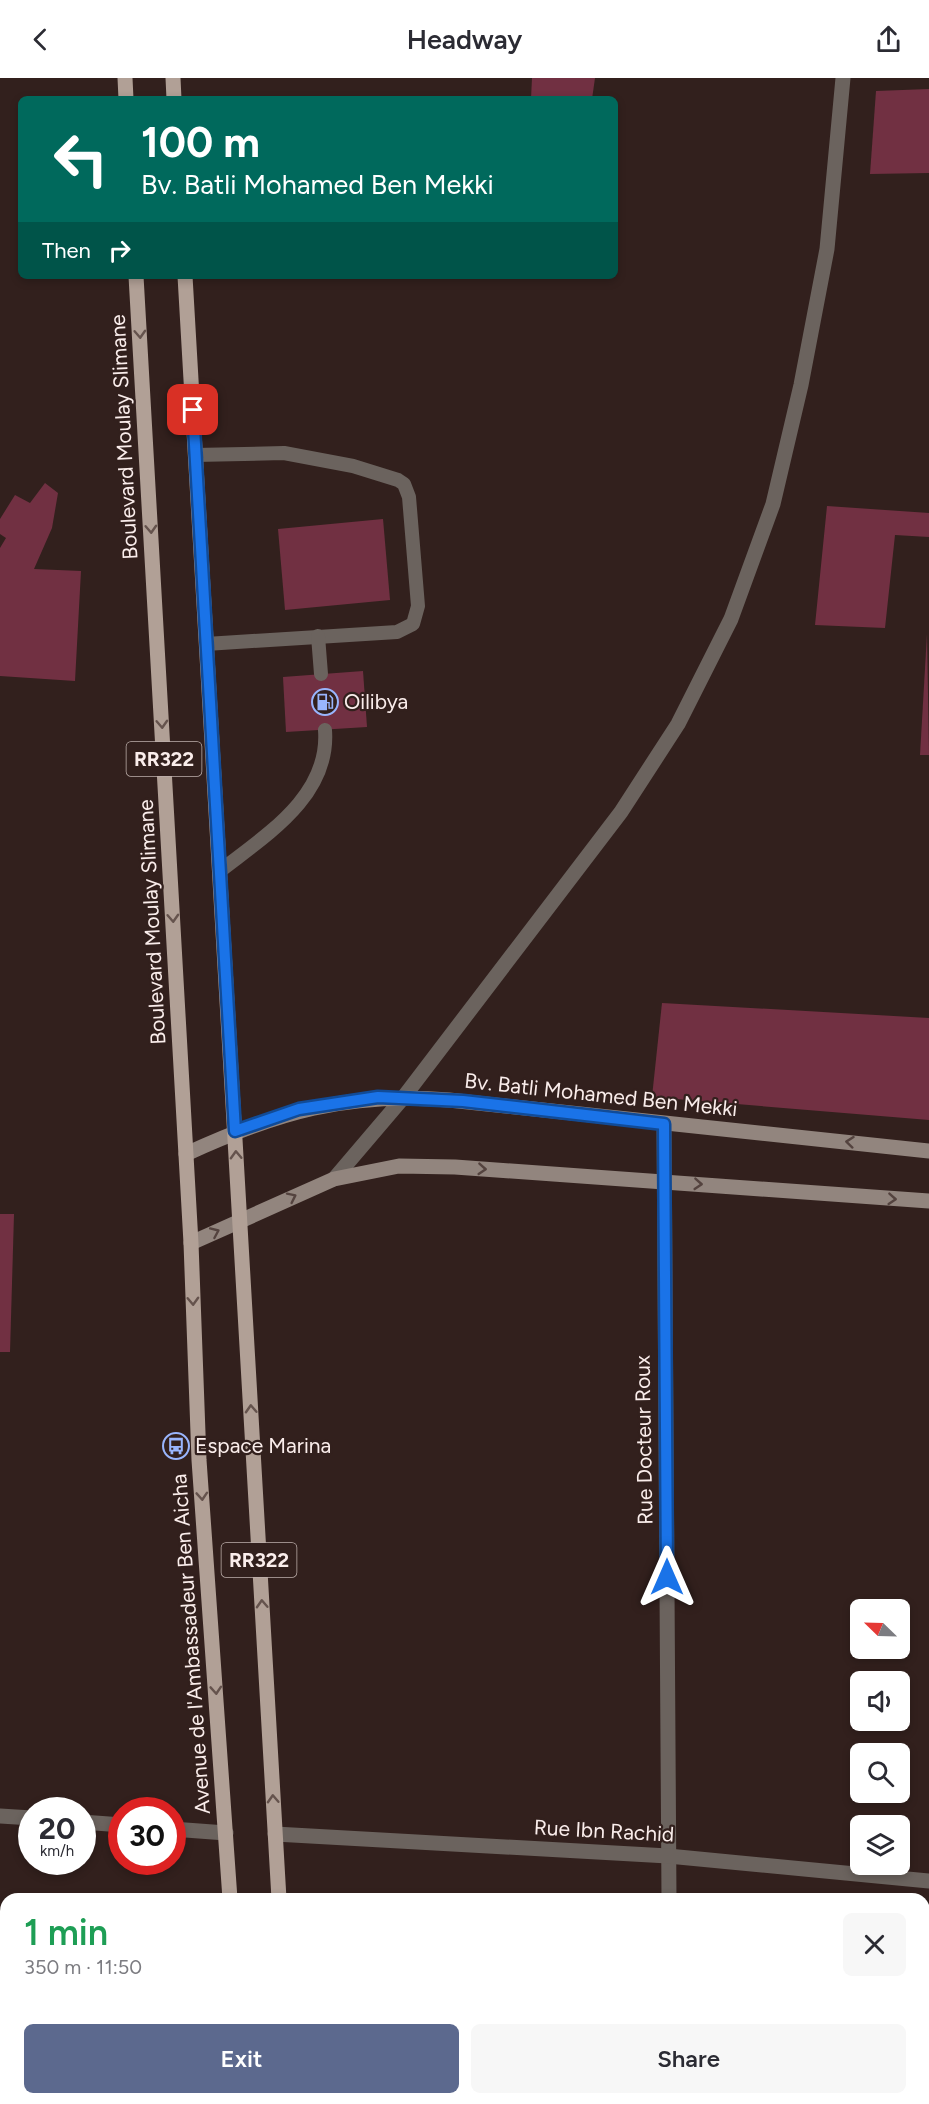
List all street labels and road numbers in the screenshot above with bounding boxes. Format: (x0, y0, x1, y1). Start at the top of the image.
street label: Boulevard Moulay Slimane (105, 314, 142, 560)
road number: RR322 (126, 742, 201, 776)
street label: Boulevard Moulay Slimane (133, 799, 170, 1045)
street label: Bv. Batli Mohamed Ben Mekki (463, 1068, 739, 1121)
street label: Rue Docteur Roux (630, 1355, 657, 1525)
street label: Avenue de l'Ambassadeur Ben Aicha (166, 1473, 215, 1815)
road number: RR322 (222, 1543, 296, 1577)
street label: Rue Ibn Rachid (533, 1814, 675, 1847)

